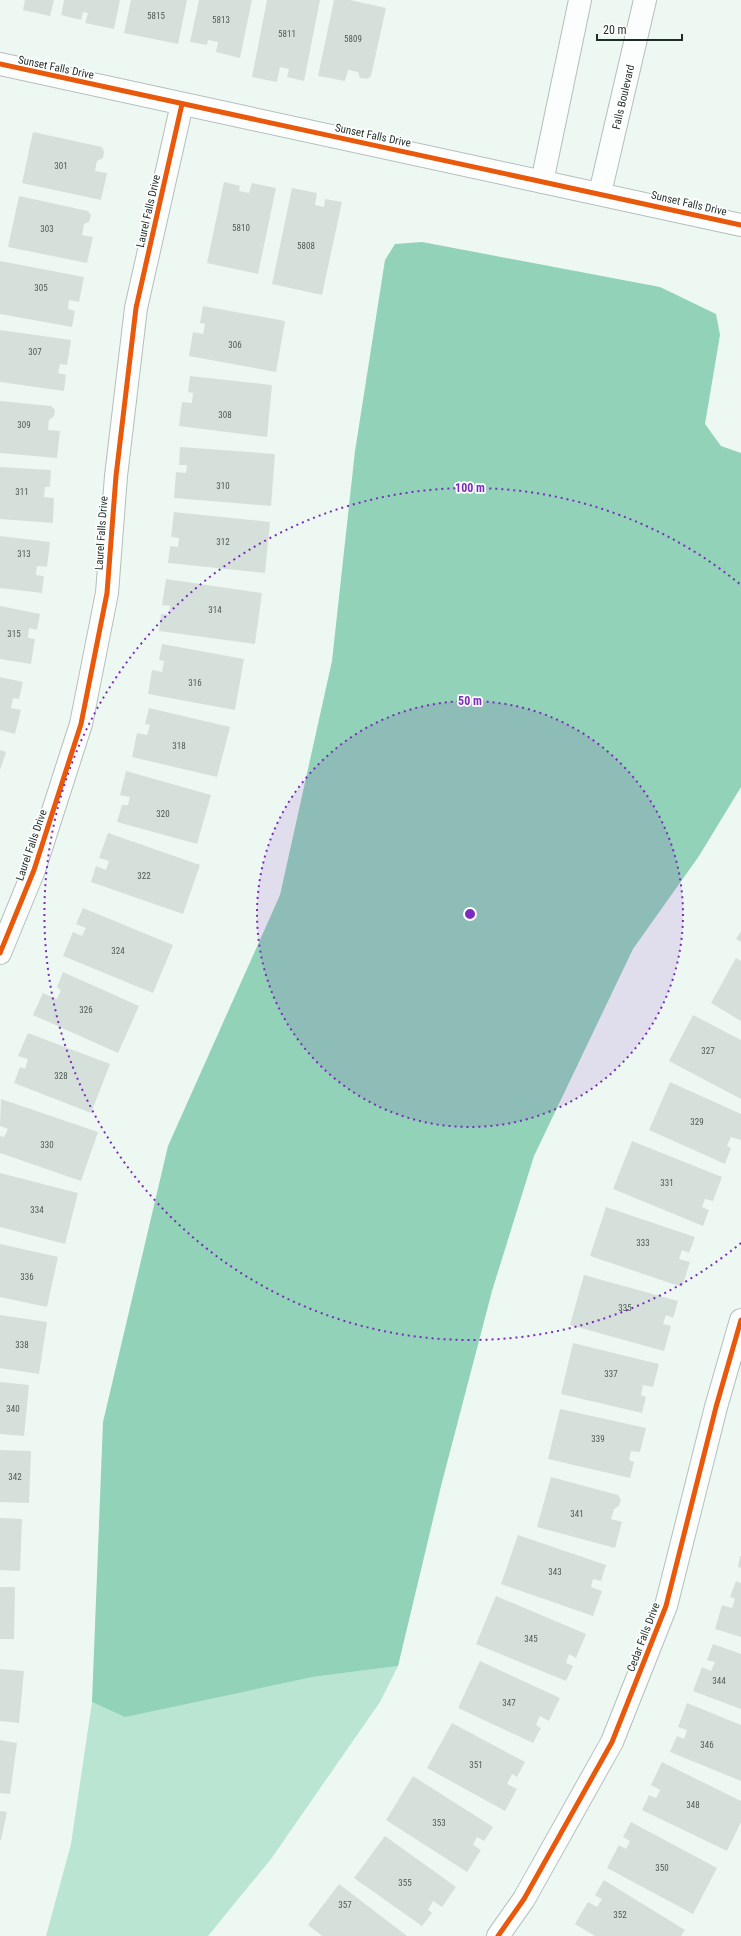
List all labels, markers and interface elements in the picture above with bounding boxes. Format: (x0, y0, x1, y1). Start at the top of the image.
house number: 5815 (147, 11, 165, 21)
house number: 5813 (212, 15, 230, 25)
scale bar (597, 16, 682, 42)
text: 20 m (603, 23, 627, 37)
house number: 5811 (278, 29, 296, 39)
house number: 5809 (344, 34, 362, 44)
street label: Sunset Falls Drive (17, 53, 95, 82)
street label: Falls Boulevard (610, 63, 637, 131)
street label: Sunset Falls Drive (334, 121, 412, 150)
house number: 301 (54, 161, 68, 171)
street label: Laurel Falls Drive (134, 174, 163, 249)
street label: Sunset Falls Drive (650, 188, 728, 219)
house number: 5810 (232, 223, 250, 233)
house number: 303 (40, 224, 54, 234)
house number: 5808 (297, 241, 315, 251)
house number: 305 (34, 283, 48, 293)
house number: 306 (228, 340, 242, 350)
house number: 307 (28, 347, 42, 357)
house number: 308 (218, 410, 232, 420)
house number: 309 (17, 420, 31, 430)
house number: 310 (216, 481, 230, 491)
text: 100 m (455, 481, 485, 495)
house number: 311 (15, 487, 29, 497)
street label: Laurel Falls Drive (92, 496, 111, 570)
house number: 312 (216, 537, 230, 547)
house number: 313 (17, 549, 31, 559)
house number: 314 (208, 605, 222, 615)
house number: 315 (7, 629, 21, 639)
house number: 316 (188, 678, 202, 688)
text: 50 m (458, 694, 482, 708)
house number: 318 (172, 741, 186, 751)
street label: Laurel Falls Drive (13, 808, 50, 882)
house number: 320 (156, 809, 170, 819)
house number: 322 (137, 871, 151, 881)
centre of rings (463, 907, 477, 921)
house number: 324 (111, 946, 125, 956)
house number: 326 (79, 1005, 93, 1015)
house number: 327 (701, 1046, 715, 1056)
house number: 328 (54, 1071, 68, 1081)
house number: 329 (690, 1117, 704, 1127)
house number: 330 (40, 1140, 54, 1150)
house number: 331 (660, 1178, 674, 1188)
house number: 334 (30, 1205, 44, 1215)
house number: 333 (636, 1238, 650, 1248)
house number: 336 (20, 1272, 34, 1282)
house number: 335 (618, 1303, 632, 1313)
house number: 338 (15, 1340, 29, 1350)
house number: 337 (604, 1369, 618, 1379)
house number: 340 (6, 1404, 20, 1414)
house number: 339 (591, 1434, 605, 1444)
house number: 342 (8, 1472, 22, 1482)
house number: 341 (570, 1509, 584, 1519)
house number: 343 (548, 1567, 562, 1577)
street label: Cedar Falls Drive (624, 1601, 663, 1674)
house number: 345 (524, 1634, 538, 1644)
house number: 344 (712, 1676, 726, 1686)
house number: 347 (502, 1698, 516, 1708)
house number: 346 (700, 1740, 714, 1750)
house number: 351 (469, 1760, 483, 1770)
house number: 348 (686, 1800, 700, 1810)
house number: 353 (432, 1818, 446, 1828)
house number: 350 (655, 1863, 669, 1873)
house number: 355 (398, 1878, 412, 1888)
house number: 357 (338, 1900, 352, 1910)
house number: 352 (613, 1910, 627, 1920)

